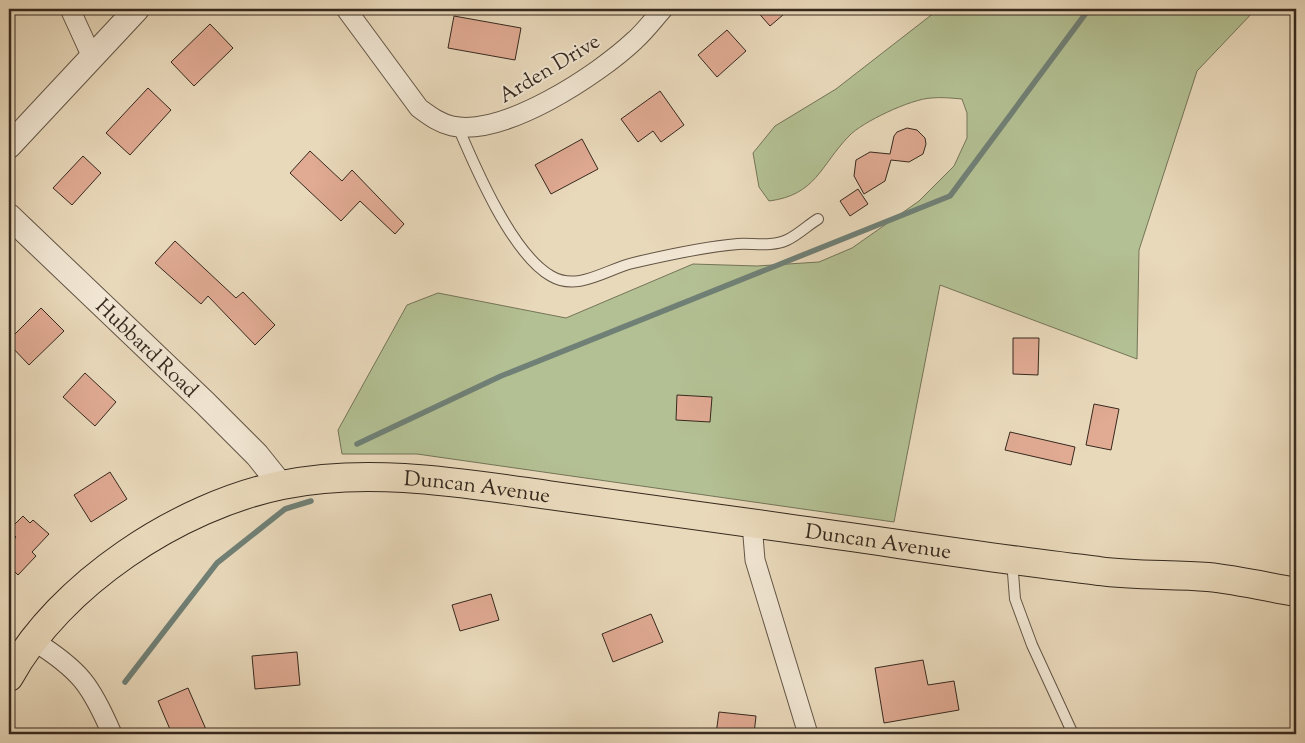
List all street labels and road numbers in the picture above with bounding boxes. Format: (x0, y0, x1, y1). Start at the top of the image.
street label: Arden Drive (494, 28, 606, 112)
street label: Hubbard Road (88, 293, 204, 406)
street label: Duncan Avenue (403, 465, 552, 512)
street label: Duncan Avenue (803, 518, 953, 568)

